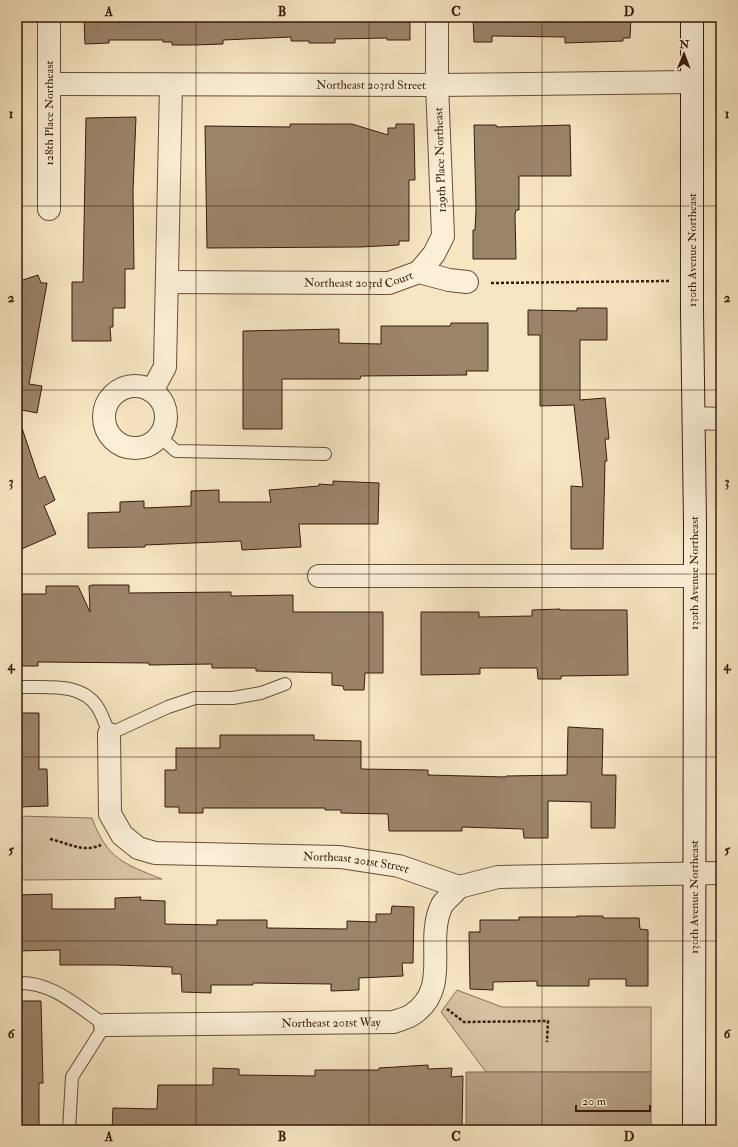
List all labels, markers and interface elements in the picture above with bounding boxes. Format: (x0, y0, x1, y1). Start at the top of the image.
text: A (104, 4, 114, 20)
text: B (278, 4, 286, 20)
text: C (451, 4, 461, 20)
text: D (624, 4, 635, 20)
north arrow (664, 34, 704, 74)
text: N (678, 38, 690, 51)
street label: 128th Place Northeast (42, 60, 57, 165)
street label: Northeast 203rd Street (316, 78, 426, 93)
text: 1 (9, 106, 14, 122)
text: 1 (725, 106, 730, 122)
street label: 129th Place Northeast (431, 107, 450, 213)
street label: 130th Avenue Northeast (685, 193, 700, 307)
street label: Northeast 203rd Court (304, 268, 415, 292)
text: 2 (8, 290, 15, 306)
text: 2 (724, 290, 731, 306)
text: 3 (9, 474, 14, 490)
text: 3 (725, 474, 730, 490)
street label: 130th Avenue Northeast (687, 516, 702, 630)
text: 4 (6, 658, 15, 674)
text: 4 (722, 658, 731, 674)
street label: 130th Avenue Northeast (687, 840, 702, 954)
text: 5 (8, 842, 14, 858)
text: 5 (724, 842, 730, 858)
street label: Northeast 201st Street (303, 849, 411, 877)
street label: Northeast 201st Way (281, 1015, 382, 1031)
text: 6 (8, 1026, 16, 1042)
text: 6 (724, 1026, 732, 1042)
scale bar (576, 1087, 650, 1113)
text: 20 m (582, 1094, 607, 1109)
text: A (104, 1129, 114, 1145)
text: B (278, 1129, 286, 1145)
text: C (451, 1129, 461, 1145)
text: D (624, 1129, 635, 1145)

